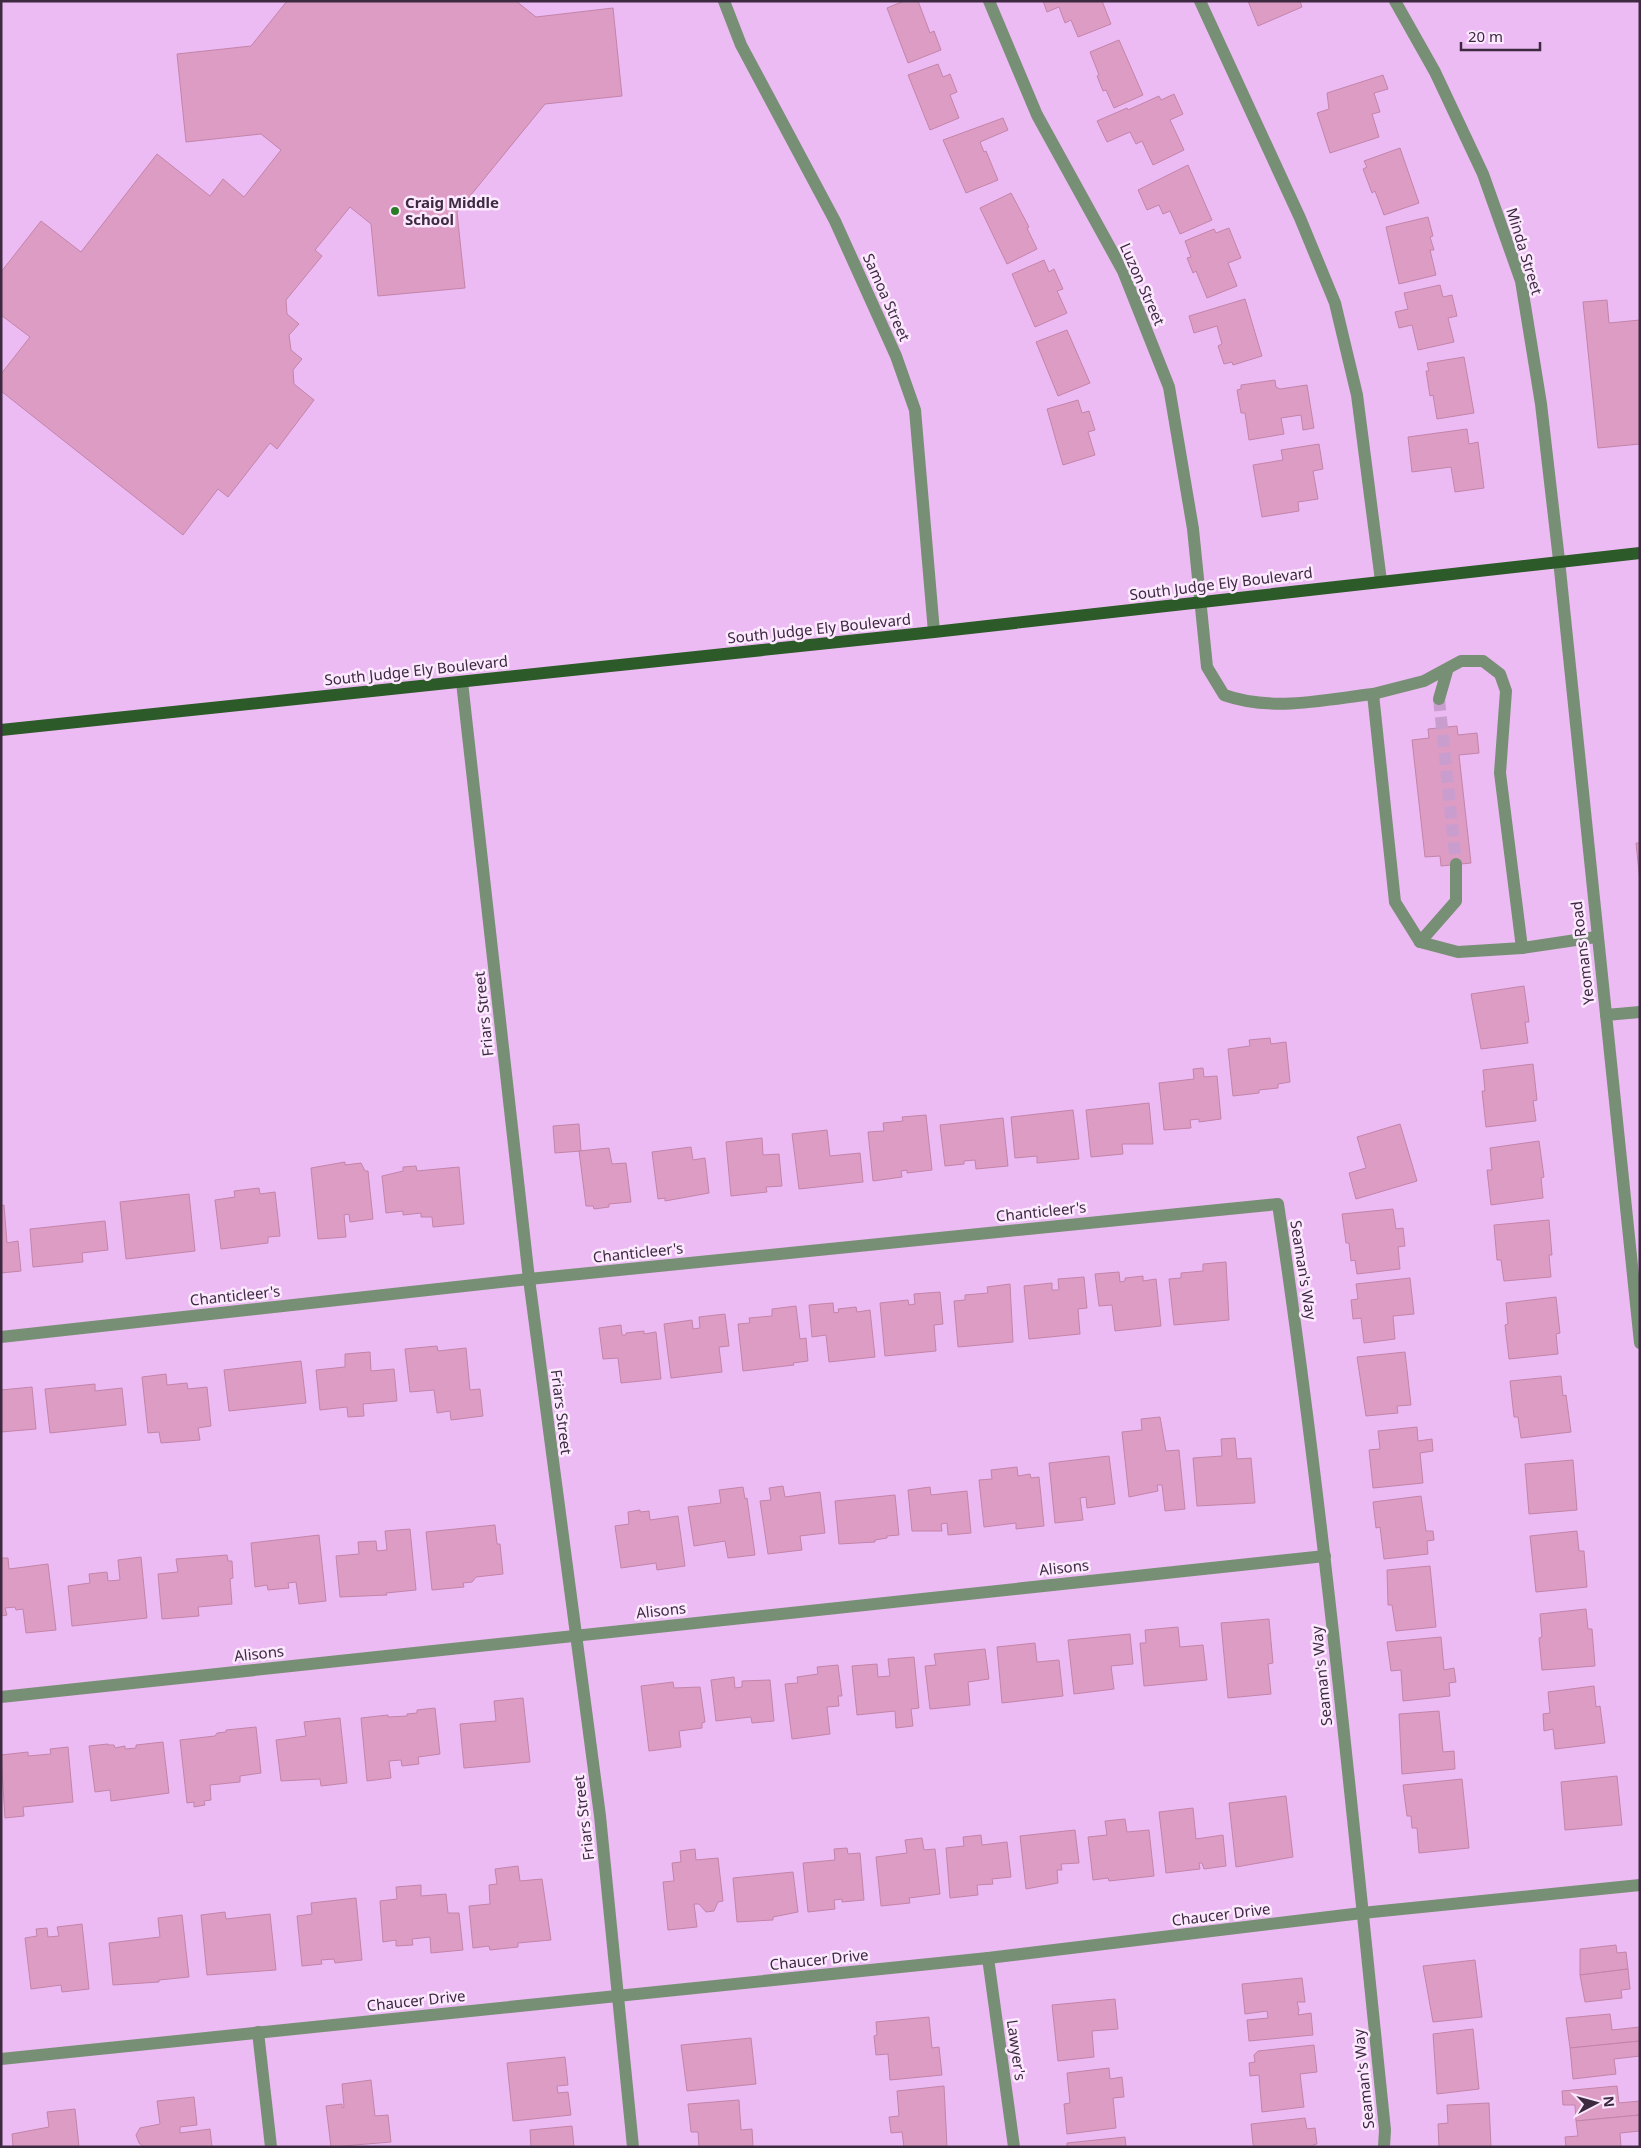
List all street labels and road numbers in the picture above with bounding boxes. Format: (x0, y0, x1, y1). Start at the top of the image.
street label: Minda Street (1502, 205, 1548, 298)
street label: Luzon Street (1116, 240, 1170, 329)
street label: Samoa Street (859, 250, 915, 345)
street label: South Judge Ely Boulevard (1128, 562, 1314, 604)
street label: South Judge Ely Boulevard (726, 608, 912, 648)
street label: South Judge Ely Boulevard (323, 650, 509, 690)
street label: Yeomans Road (1566, 900, 1598, 1006)
street label: Friars Street (469, 970, 497, 1058)
street label: Chanticleer's (995, 1196, 1087, 1226)
street label: Seaman's Way (1286, 1219, 1322, 1321)
street label: Chanticleer's (592, 1237, 684, 1267)
street label: Chanticleer's (189, 1280, 281, 1310)
street label: Friars Street (547, 1368, 577, 1456)
street label: Alisons (1038, 1554, 1090, 1580)
street label: Alisons (635, 1597, 687, 1623)
street label: Seaman's Way (1306, 1625, 1336, 1727)
street label: Alisons (233, 1640, 285, 1666)
street label: Friars Street (568, 1774, 598, 1862)
street label: Chaucer Drive (1171, 1898, 1271, 1930)
street label: Chaucer Drive (769, 1944, 869, 1974)
street label: Chaucer Drive (366, 1985, 466, 2015)
street label: Lawyer's (1003, 2018, 1031, 2082)
street label: Seaman's Way (1348, 2028, 1378, 2130)

